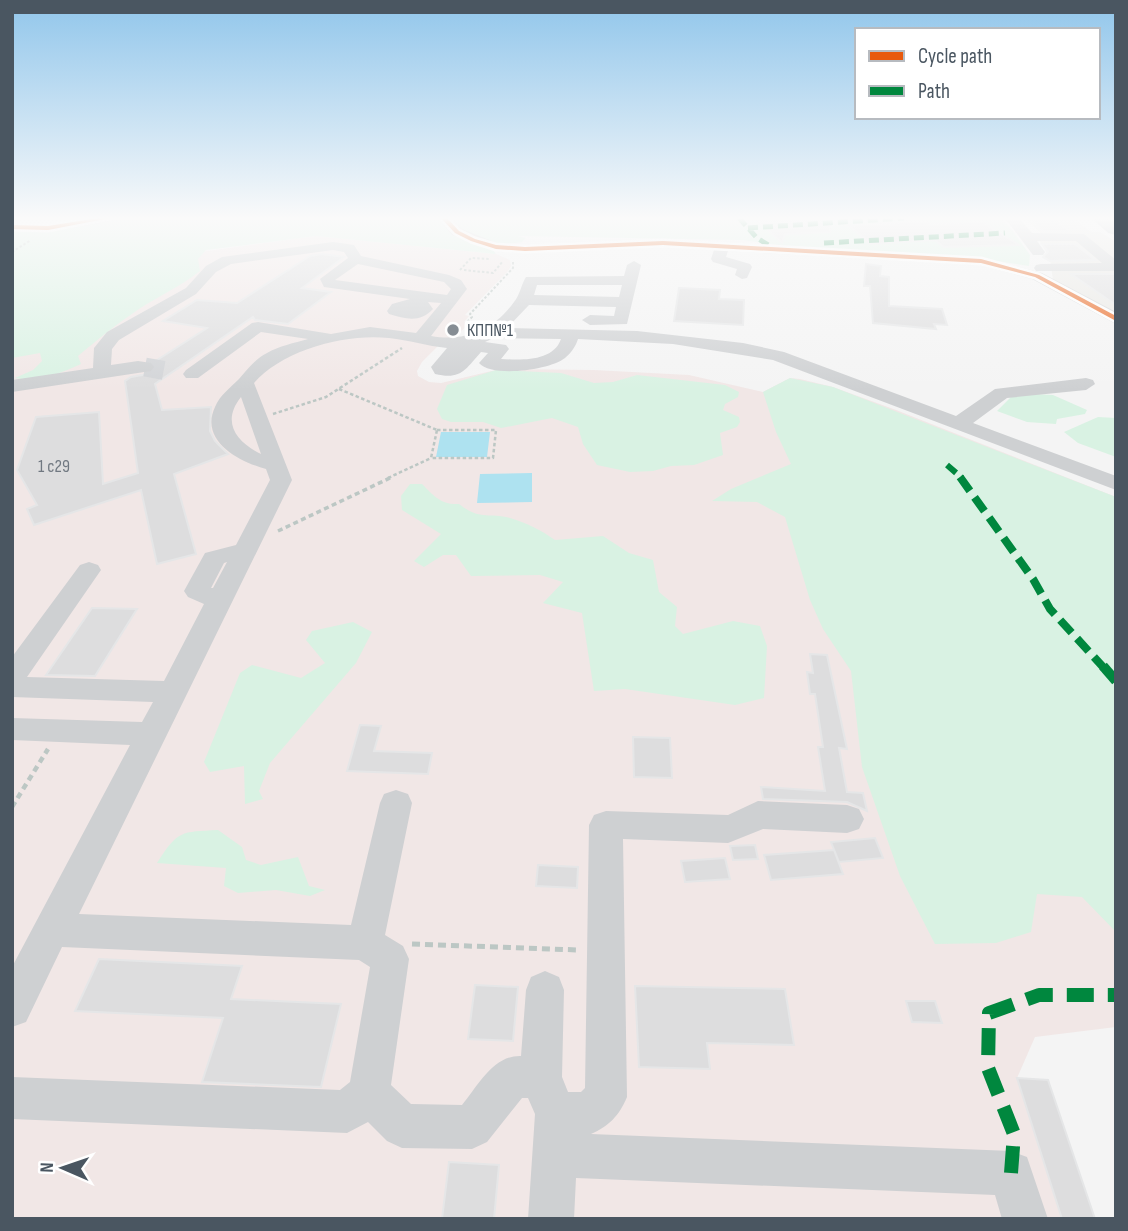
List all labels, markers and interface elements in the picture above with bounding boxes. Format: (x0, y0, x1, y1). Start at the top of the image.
legend (855, 28, 1100, 119)
text: Cycle path (918, 44, 992, 69)
text: Path (918, 79, 950, 104)
place label: КПП№1 (467, 320, 514, 341)
marker: КПП№1 (445, 322, 461, 338)
house number: 1 с29 (38, 456, 70, 477)
north arrow (28, 1133, 98, 1203)
text: N (36, 1162, 59, 1173)

